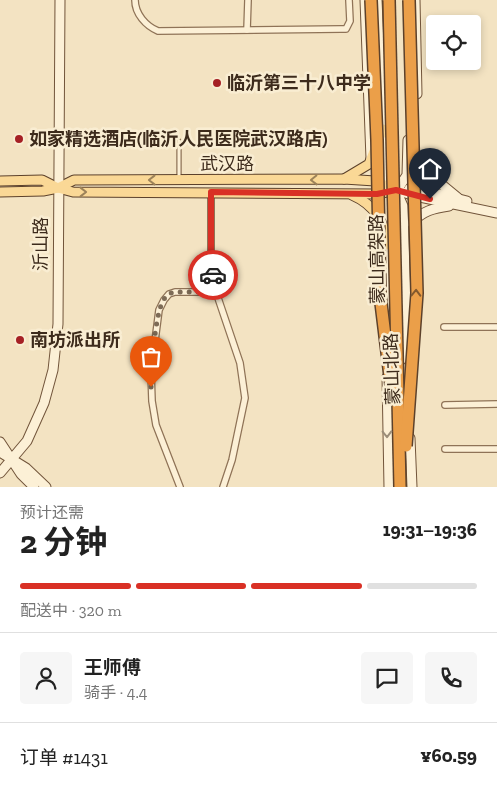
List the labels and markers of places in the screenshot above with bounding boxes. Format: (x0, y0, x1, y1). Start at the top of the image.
place label: 临沂第三十八中学 (227, 72, 371, 94)
marker: 临沂第三十八中学 (211, 77, 223, 89)
place label: 如家精选酒店(临沂人民医院武汉路店) (29, 128, 327, 150)
marker: 如家精选酒店(临沂人民医院武汉路店) (13, 133, 25, 145)
pin (409, 148, 451, 199)
place label: 南坊派出所 (30, 329, 120, 351)
marker: 南坊派出所 (14, 334, 26, 346)
pin (130, 336, 172, 387)

